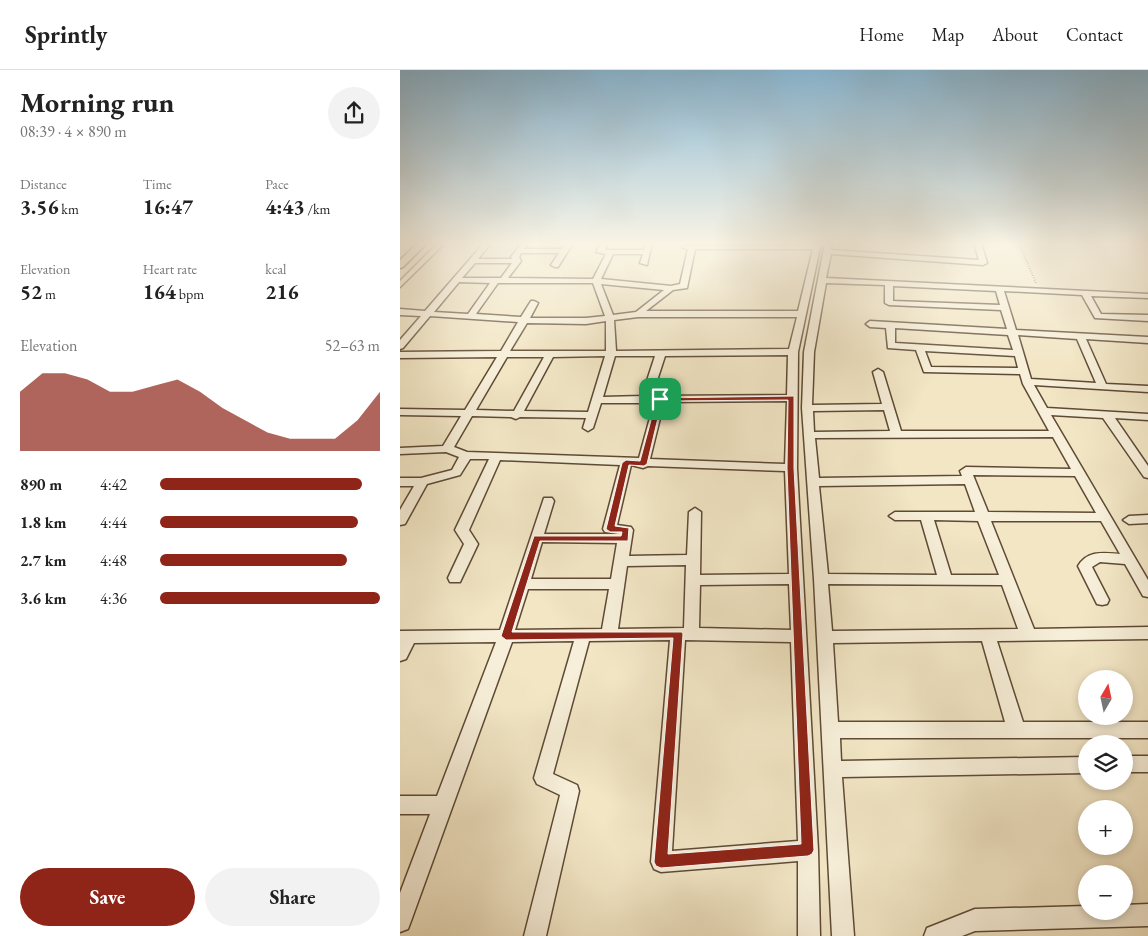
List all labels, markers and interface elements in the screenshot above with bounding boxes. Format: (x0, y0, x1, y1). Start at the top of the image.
text: Sprintly (25, 19, 107, 50)
text: Home (859, 23, 904, 46)
text: Map (932, 23, 964, 46)
text: About (992, 23, 1038, 46)
text: Contact (1066, 23, 1123, 46)
text: Morning run (20, 84, 174, 120)
button: share (328, 87, 380, 139)
text: 08:39 · 4 × 890 m (20, 121, 127, 142)
text: Distance (20, 175, 67, 193)
text: Time (143, 175, 172, 193)
text: Pace (265, 175, 289, 193)
text: 3.56 (20, 193, 59, 220)
text: 16:47 (143, 193, 193, 220)
text: 4:43 (265, 193, 305, 220)
text: km (59, 200, 79, 218)
text: /km (305, 200, 330, 218)
text: Elevation (20, 260, 70, 278)
text: Heart rate (143, 260, 197, 278)
text: kcal (265, 260, 286, 278)
text: 52 (20, 278, 42, 305)
text: 164 (143, 278, 176, 305)
text: 216 (265, 278, 299, 305)
text: m (42, 285, 56, 303)
text: bpm (176, 285, 204, 303)
text: Elevation (20, 335, 78, 356)
text: 52–63 m (325, 335, 380, 356)
pin (639, 378, 681, 420)
icon: arrive (646, 385, 674, 413)
text: 890 m (20, 474, 62, 495)
text: 4:42 (100, 474, 127, 495)
text: 1.8 km (20, 512, 66, 533)
text: 4:44 (100, 512, 127, 533)
text: 2.7 km (20, 550, 66, 571)
text: 4:48 (100, 550, 127, 571)
text: 3.6 km (20, 588, 66, 609)
text: 4:36 (100, 588, 127, 609)
north arrow (1078, 670, 1132, 725)
map controls (1078, 670, 1133, 920)
button: layers (1078, 735, 1133, 790)
button: + (1078, 800, 1133, 855)
button: − (1078, 865, 1133, 920)
button: Save (20, 868, 195, 926)
button: Share (205, 868, 380, 926)

